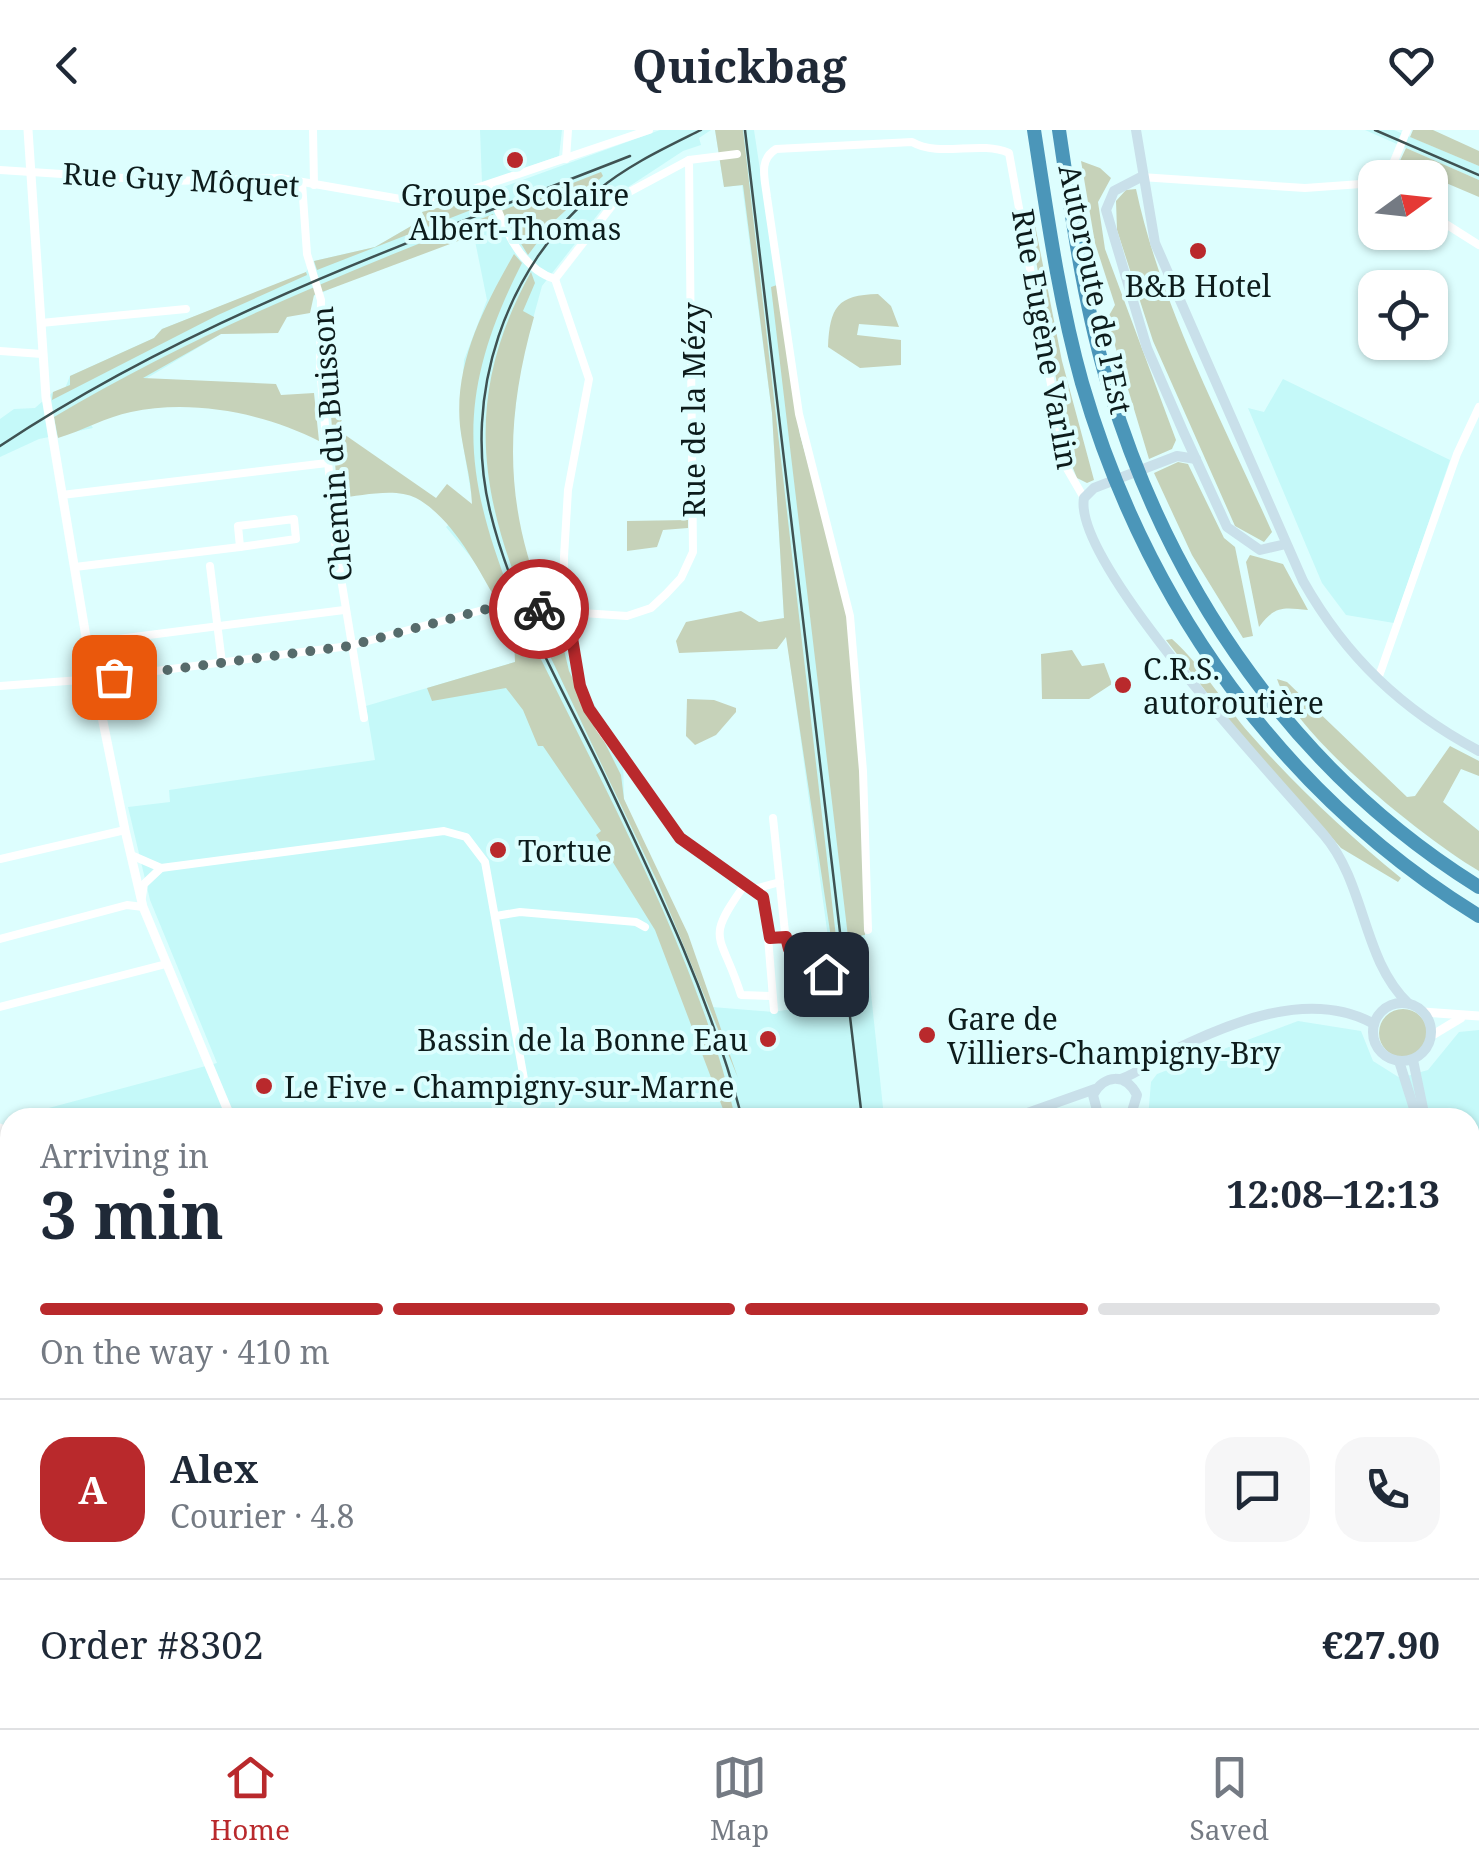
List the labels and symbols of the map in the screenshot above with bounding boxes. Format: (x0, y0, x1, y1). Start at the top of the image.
marker: Groupe Scolaire Albert-Thomas (504, 149, 526, 171)
street label: Rue Guy Môquet (61, 152, 301, 206)
street label: Autoroute de l’Est (1050, 160, 1142, 418)
north arrow (1358, 160, 1448, 250)
place label: Groupe Scolaire Albert-Thomas (401, 174, 629, 249)
street label: Rue Eugène Varlin (1003, 206, 1089, 472)
marker: B&B Hotel (1187, 240, 1209, 262)
place label: B&B Hotel (1125, 265, 1271, 306)
street label: Rue de la Mézy (673, 302, 714, 518)
street label: Chemin du Buisson (301, 305, 361, 583)
courier (489, 559, 589, 659)
pin (72, 635, 157, 720)
place label: C.R.S. autoroutière (1143, 648, 1324, 723)
marker: C.R.S. autoroutière (1112, 674, 1134, 696)
place label: Tortue (518, 830, 612, 871)
marker: Tortue (487, 839, 509, 861)
pin (784, 932, 869, 1017)
place label: Gare de Villiers-Champigny-Bry (947, 998, 1281, 1073)
place label: Bassin de la Bonne Eau (417, 1019, 748, 1060)
marker: Gare de Villiers-Champigny-Bry (916, 1024, 938, 1046)
marker: Bassin de la Bonne Eau (757, 1028, 779, 1050)
place label: Le Five - Champigny-sur-Marne (284, 1066, 735, 1107)
marker: Le Five - Champigny-sur-Marne (253, 1075, 275, 1097)

